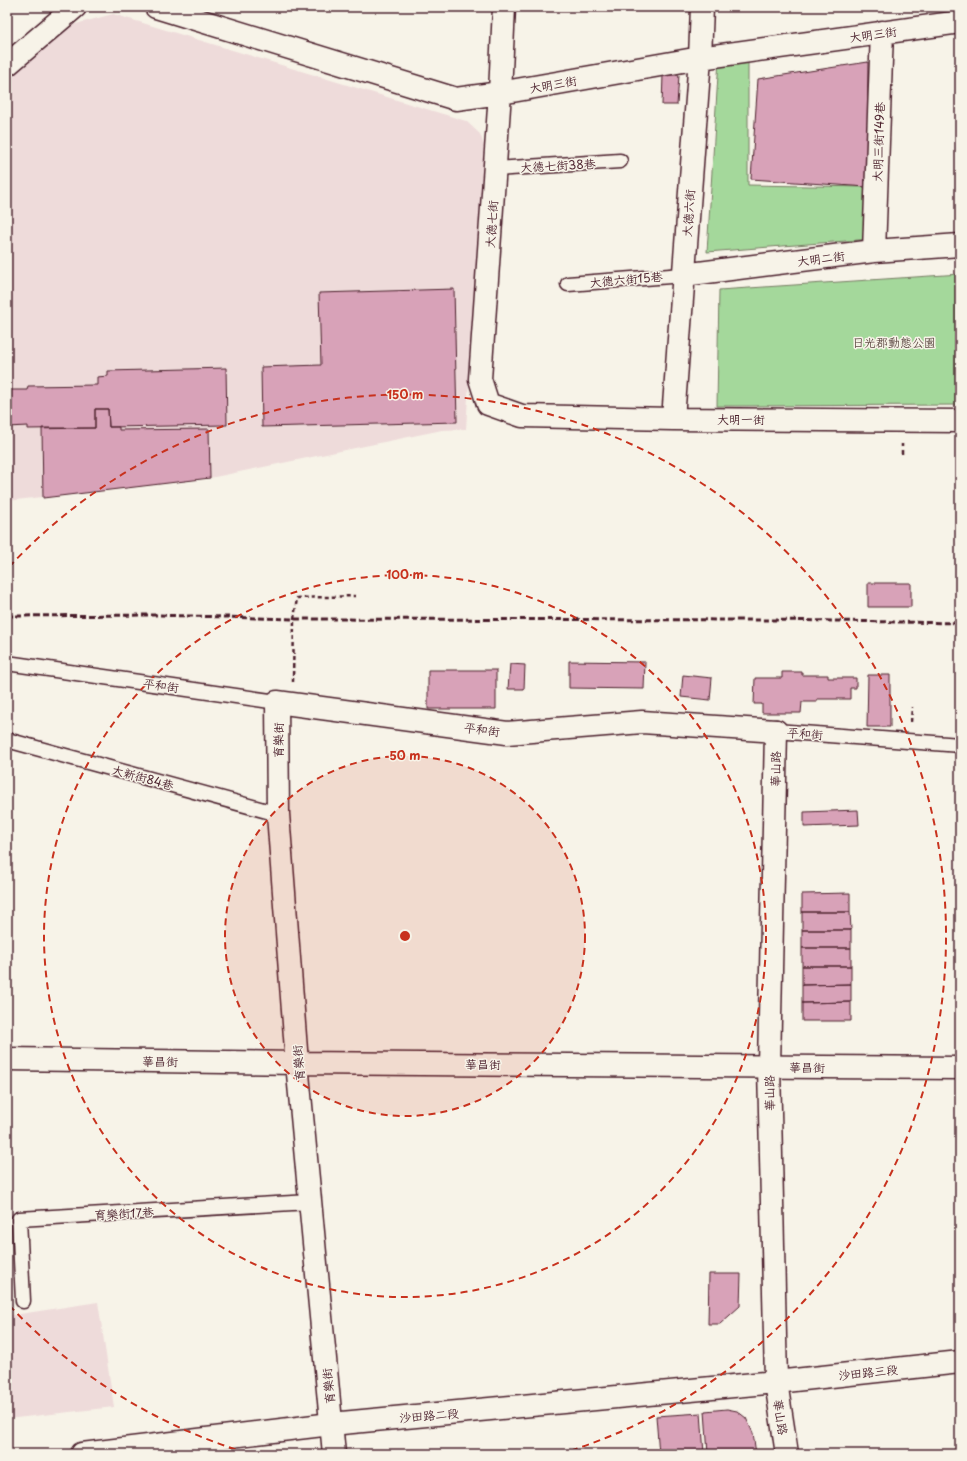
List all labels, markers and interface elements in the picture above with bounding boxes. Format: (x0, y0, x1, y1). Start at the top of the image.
street label: 大明三街 (848, 22, 898, 46)
street label: 大明三街 (528, 71, 578, 97)
street label: 大明三街149巷 (868, 102, 888, 182)
street label: 大德七街38巷 (520, 154, 596, 176)
street label: 大德六街 (677, 188, 699, 238)
street label: 大德七街 (480, 199, 502, 249)
street label: 大明二街 (796, 246, 846, 270)
street label: 大德六街15巷 (589, 267, 663, 291)
park label: 日光郡動態公園 (852, 333, 936, 351)
text: 150 m (387, 385, 423, 403)
street label: 大明一街 (717, 410, 765, 428)
text: 100 m (386, 565, 424, 583)
street label: 平和街 (142, 674, 180, 696)
street label: 平和街 (463, 718, 501, 740)
street label: 育樂街 (269, 722, 287, 758)
street label: 平和街 (786, 723, 824, 743)
text: 50 m (389, 746, 421, 764)
street label: 華山路 (766, 751, 784, 787)
street label: 大新街84巷 (110, 760, 176, 794)
centre of rings (398, 929, 412, 943)
street label: 育樂街 (287, 1044, 309, 1082)
street label: 華昌街 (142, 1052, 178, 1070)
street label: 華昌街 (465, 1055, 501, 1073)
street label: 華昌街 (789, 1058, 825, 1076)
street label: 華山路 (760, 1075, 778, 1111)
street label: 育樂街17巷 (94, 1202, 154, 1224)
street label: 沙田路三段 (837, 1360, 899, 1384)
street label: 育樂街 (317, 1367, 339, 1405)
street label: 華山路 (769, 1398, 793, 1436)
street label: 沙田路二段 (398, 1403, 460, 1427)

